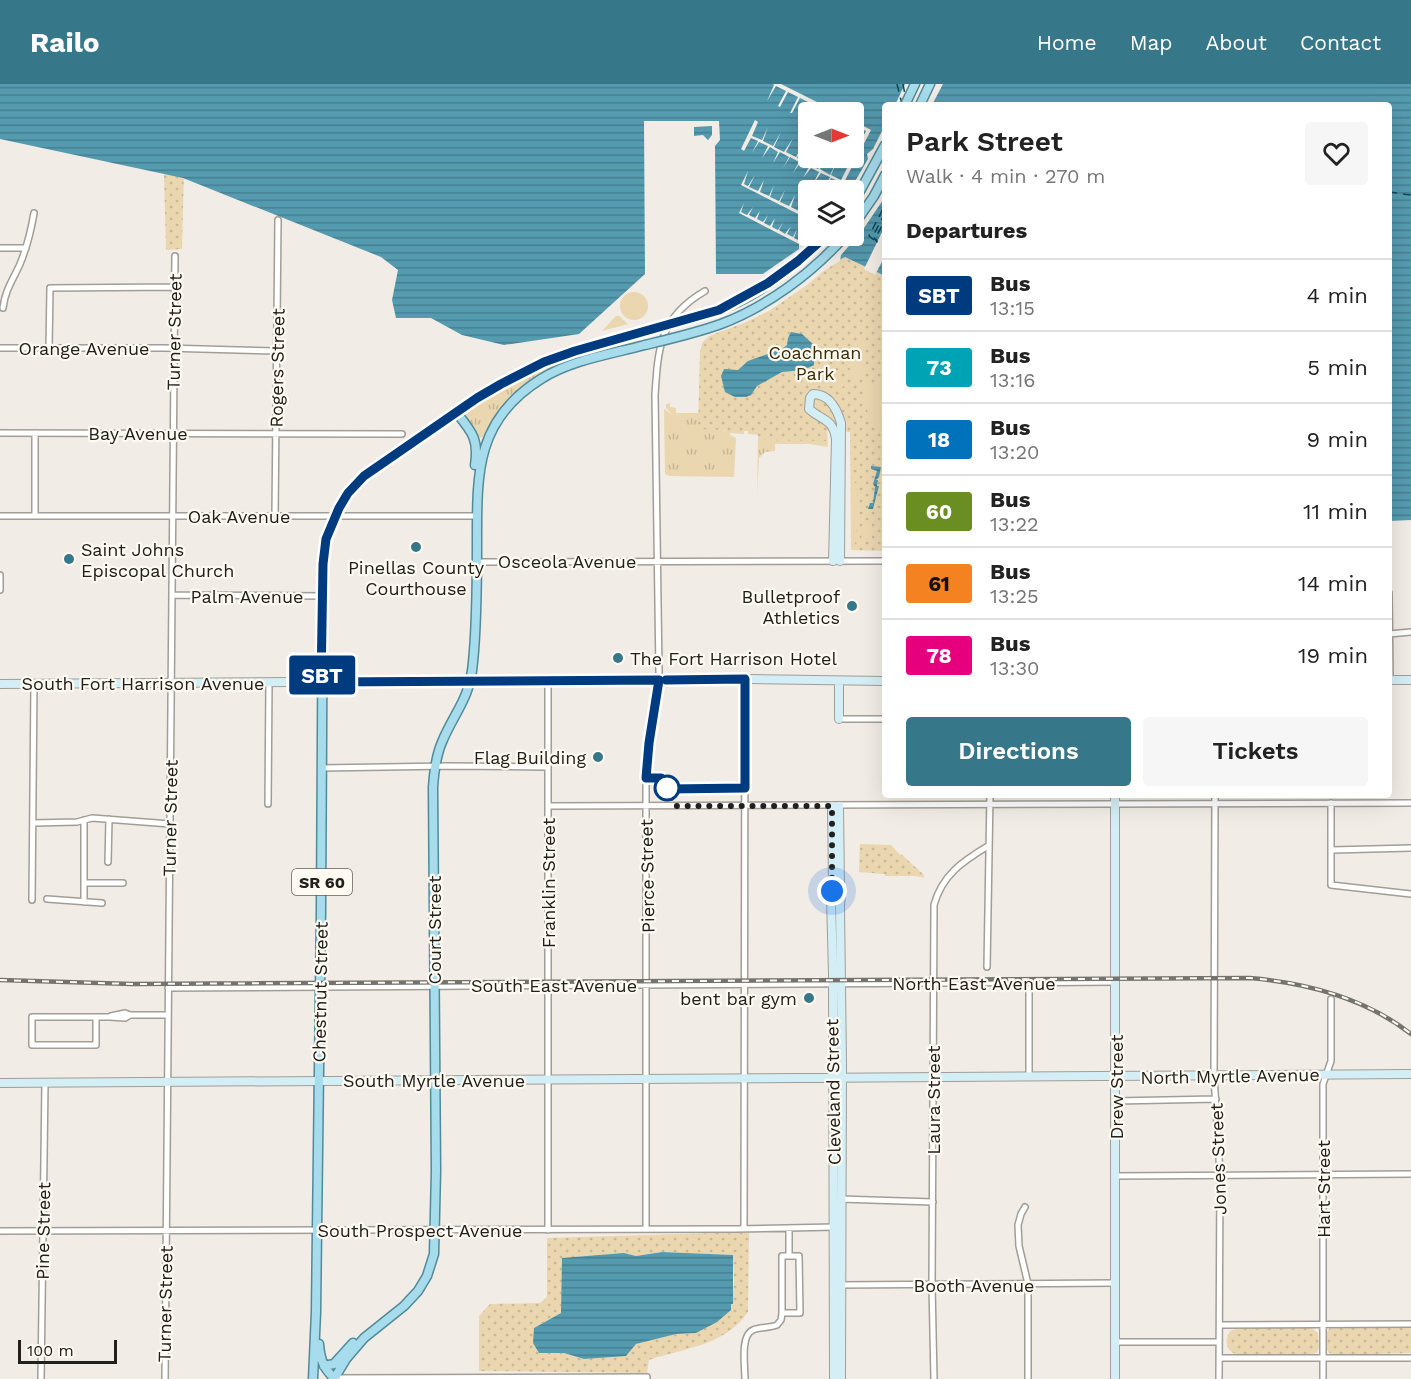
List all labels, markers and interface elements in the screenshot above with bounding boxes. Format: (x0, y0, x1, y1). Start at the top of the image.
text: Railo (30, 26, 100, 59)
text: Home (1037, 30, 1097, 55)
text: Map (1130, 30, 1173, 55)
text: About (1206, 30, 1267, 55)
text: Contact (1300, 30, 1381, 55)
north arrow (798, 102, 864, 168)
map controls (798, 102, 864, 246)
button: heart (1305, 122, 1368, 185)
text: Park Street (906, 125, 1063, 158)
text: Walk · 4 min · 270 m (906, 164, 1105, 188)
button: layers (798, 180, 864, 246)
text: Departures (906, 218, 1027, 243)
text: Bus (990, 271, 1030, 296)
street label: Turner Street (162, 273, 186, 391)
text: SBT (918, 283, 960, 308)
text: 4 min (1307, 283, 1368, 308)
text: 13:15 (990, 296, 1035, 320)
street label: Rogers Street (265, 308, 289, 428)
street label: Orange Avenue (19, 338, 149, 359)
park label: Coachman Park (768, 342, 862, 384)
text: Bus (990, 343, 1030, 368)
text: 73 (926, 355, 952, 380)
text: 5 min (1307, 355, 1368, 380)
text: 13:16 (990, 368, 1035, 392)
text: Bus (990, 415, 1030, 440)
street label: Bay Avenue (88, 423, 188, 444)
text: 18 (928, 427, 950, 452)
text: 9 min (1306, 427, 1368, 452)
text: 13:20 (990, 440, 1039, 464)
text: Bus (990, 487, 1030, 512)
text: 60 (926, 499, 952, 524)
text: 11 min (1303, 499, 1368, 524)
street label: Oak Avenue (188, 506, 290, 527)
text: 13:22 (990, 512, 1039, 536)
place label: Saint Johns Episcopal Church (81, 539, 234, 581)
marker: Pinellas County Courthouse (409, 540, 423, 554)
street label: Osceola Avenue (498, 551, 636, 572)
marker: Saint Johns Episcopal Church (62, 552, 76, 566)
place label: Pinellas County Courthouse (348, 557, 485, 599)
text: Bus (990, 559, 1030, 584)
text: 61 (928, 571, 950, 596)
text: 14 min (1298, 571, 1368, 596)
text: 13:25 (990, 584, 1039, 608)
street label: Palm Avenue (191, 586, 303, 607)
place label: Bulletproof Athletics (742, 586, 840, 628)
marker: Bulletproof Athletics (845, 599, 859, 613)
text: Bus (990, 631, 1030, 656)
text: 78 (926, 643, 952, 668)
text: 19 min (1298, 643, 1368, 668)
place label: The Fort Harrison Hotel (630, 648, 837, 669)
marker: The Fort Harrison Hotel (611, 651, 625, 665)
line badge: SBT (288, 656, 356, 694)
text: 13:30 (990, 656, 1039, 680)
text: SBT (301, 663, 343, 688)
street label: South Fort Harrison Avenue (22, 673, 264, 694)
button: Directions (906, 717, 1131, 786)
button: Tickets (1143, 717, 1368, 786)
place label: Flag Building (474, 747, 586, 768)
marker: Flag Building (591, 750, 605, 764)
street label: Turner Street (158, 759, 182, 877)
unlabelled marker (654, 775, 680, 801)
street label: Franklin Street (538, 817, 559, 948)
street label: Pierce Street (635, 818, 658, 933)
road number: SR 60 (292, 869, 352, 895)
street label: Court Street (424, 875, 445, 984)
your location (817, 876, 847, 906)
street label: Chestnut Street (308, 921, 332, 1063)
street label: North East Avenue (892, 973, 1056, 994)
street label: South East Avenue (471, 975, 637, 996)
place label: bent bar gym (680, 988, 797, 1009)
marker: bent bar gym (802, 991, 816, 1005)
street label: Cleveland Street (821, 1018, 845, 1165)
street label: Drew Street (1106, 1034, 1127, 1140)
street label: Laura Street (923, 1045, 944, 1155)
street label: North Myrtle Avenue (1140, 1064, 1320, 1088)
street label: South Myrtle Avenue (343, 1070, 525, 1091)
street label: Jones Street (1206, 1102, 1230, 1215)
street label: Hart Street (1313, 1140, 1334, 1238)
street label: Pine Street (32, 1182, 54, 1280)
street label: South Prospect Avenue (318, 1220, 522, 1241)
street label: Turner Street (153, 1245, 177, 1363)
street label: Booth Avenue (914, 1275, 1034, 1296)
scale bar (18, 1337, 117, 1364)
text: 100 m (27, 1341, 74, 1360)

